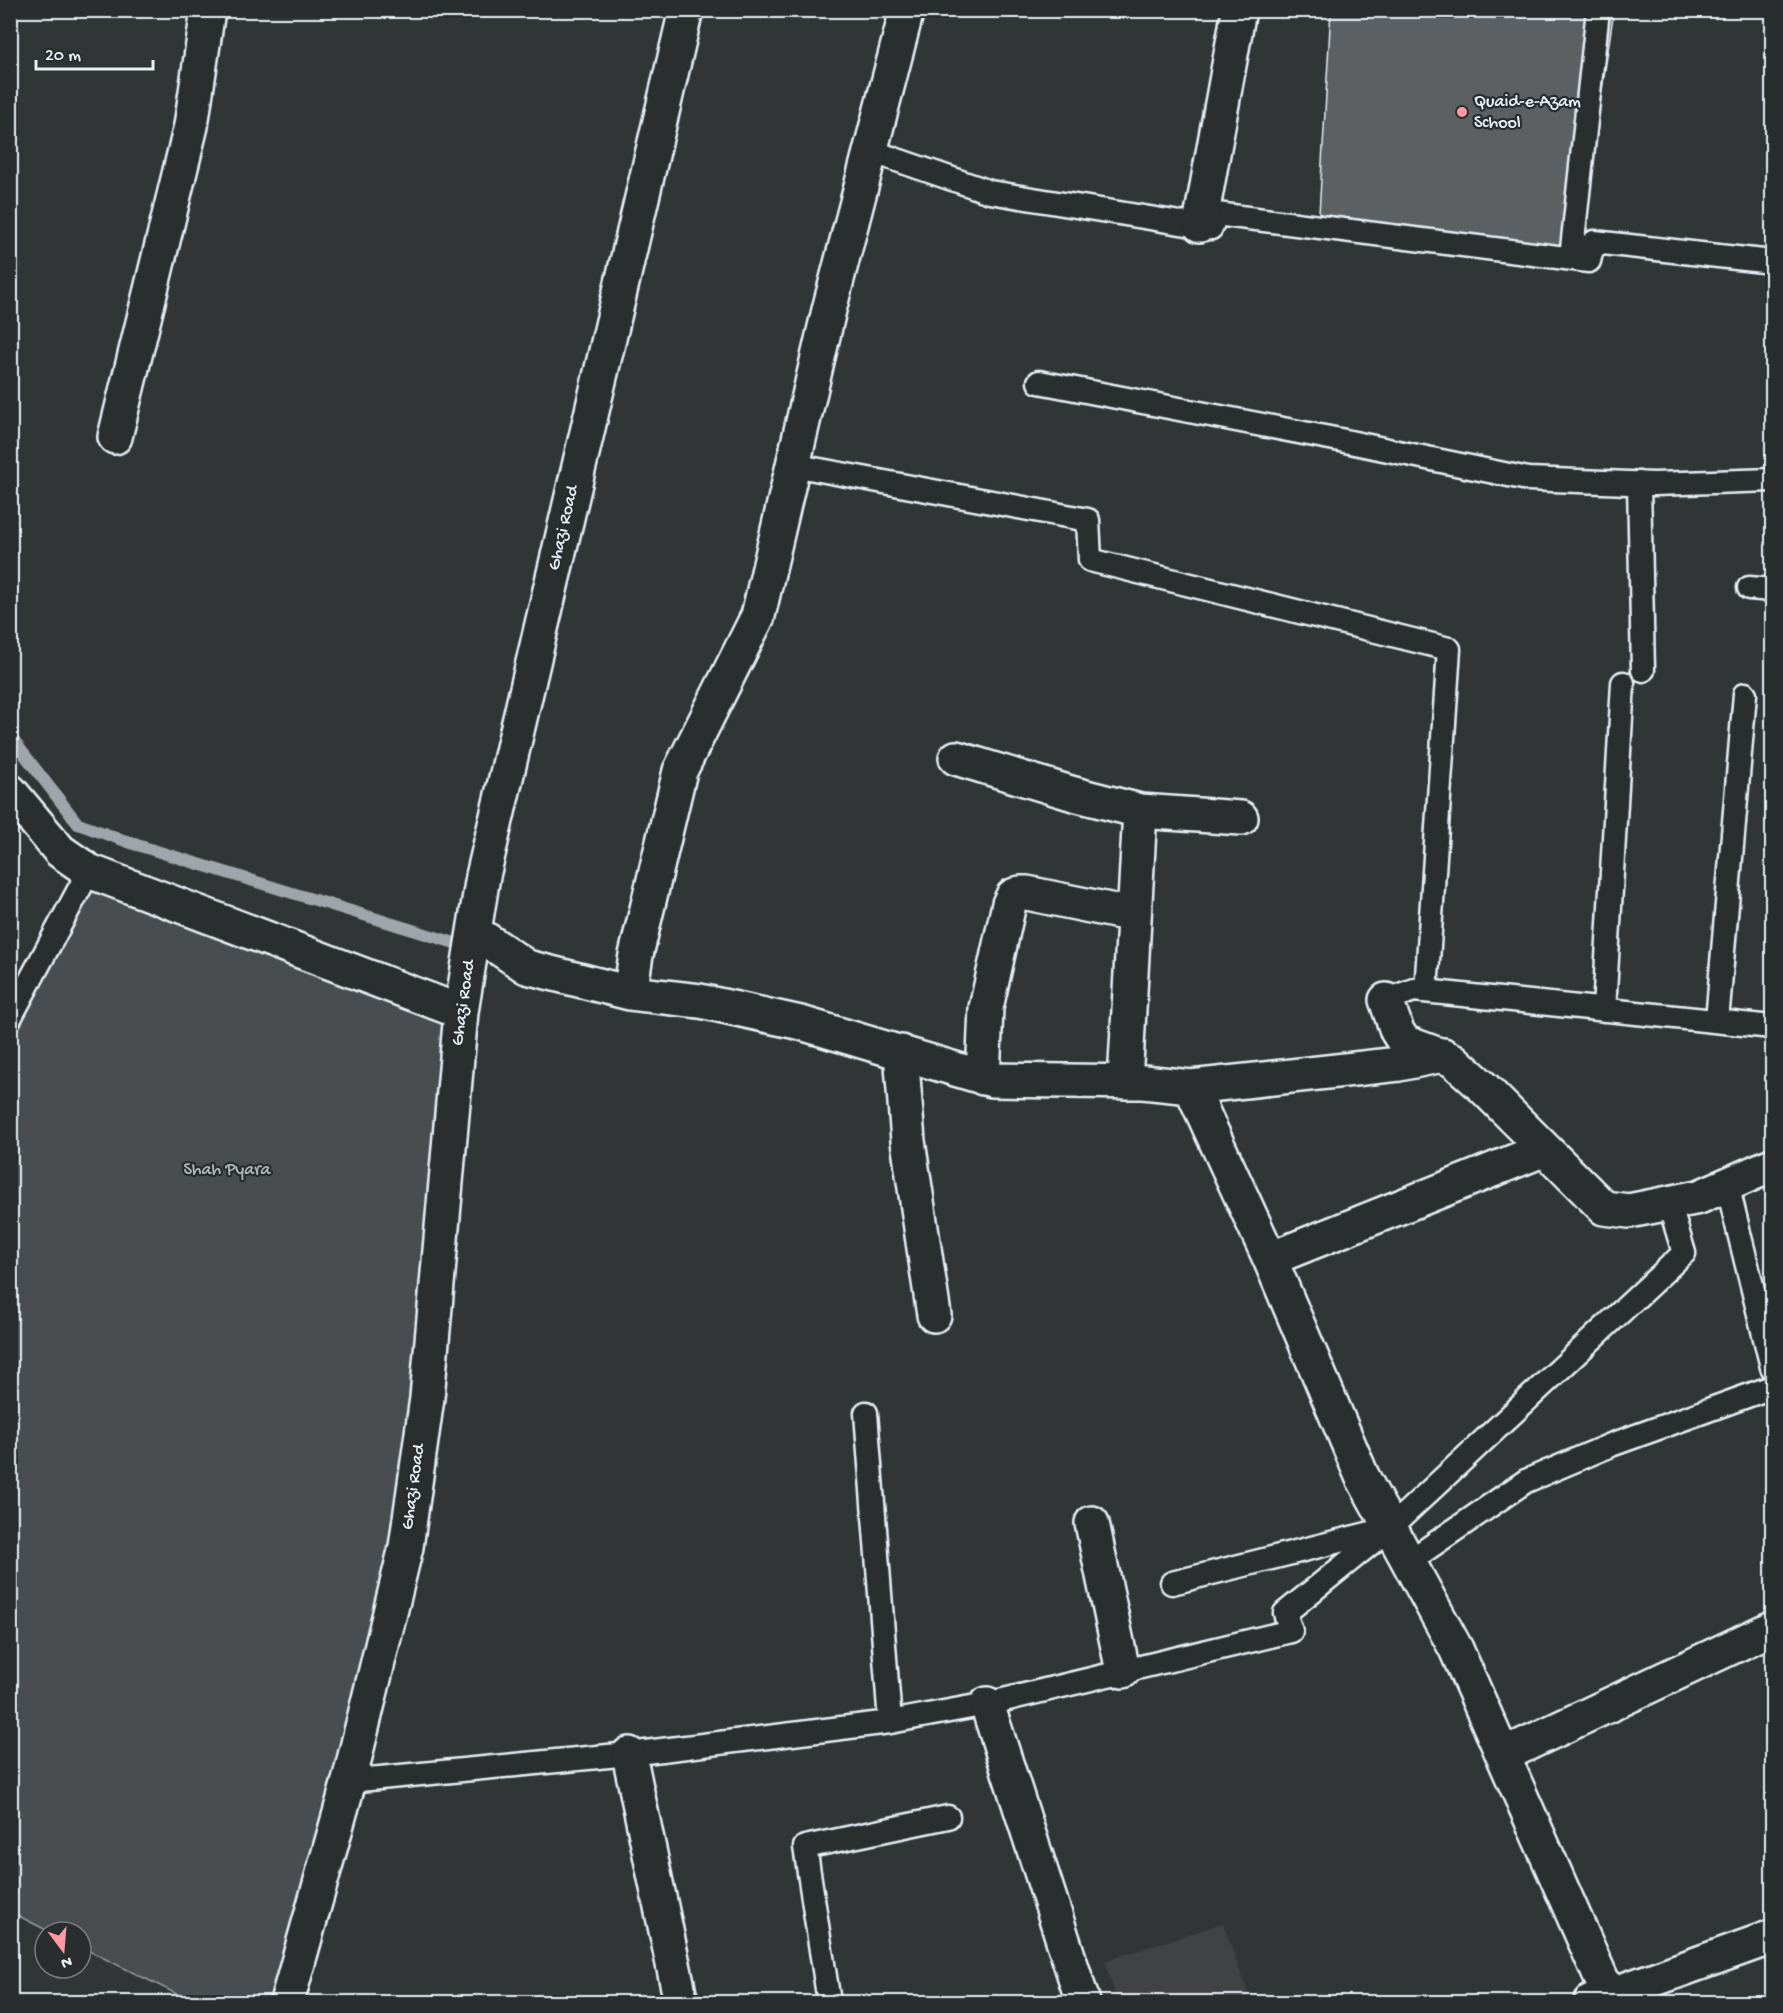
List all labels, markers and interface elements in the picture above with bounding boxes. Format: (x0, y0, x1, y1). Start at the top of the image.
scale bar (36, 33, 153, 71)
text: 20 m (45, 46, 81, 67)
place label: Quaid-e-Azam School (1474, 92, 1581, 134)
marker: Quaid-e-Azam School (1455, 105, 1469, 119)
street label: Ghazi Road (544, 482, 584, 572)
street label: Ghazi Road (448, 957, 481, 1047)
park label: Shah Pyara (183, 1160, 272, 1181)
street label: Ghazi Road (398, 1441, 431, 1531)
north arrow (33, 1920, 93, 1980)
text: N (58, 1950, 74, 1972)

